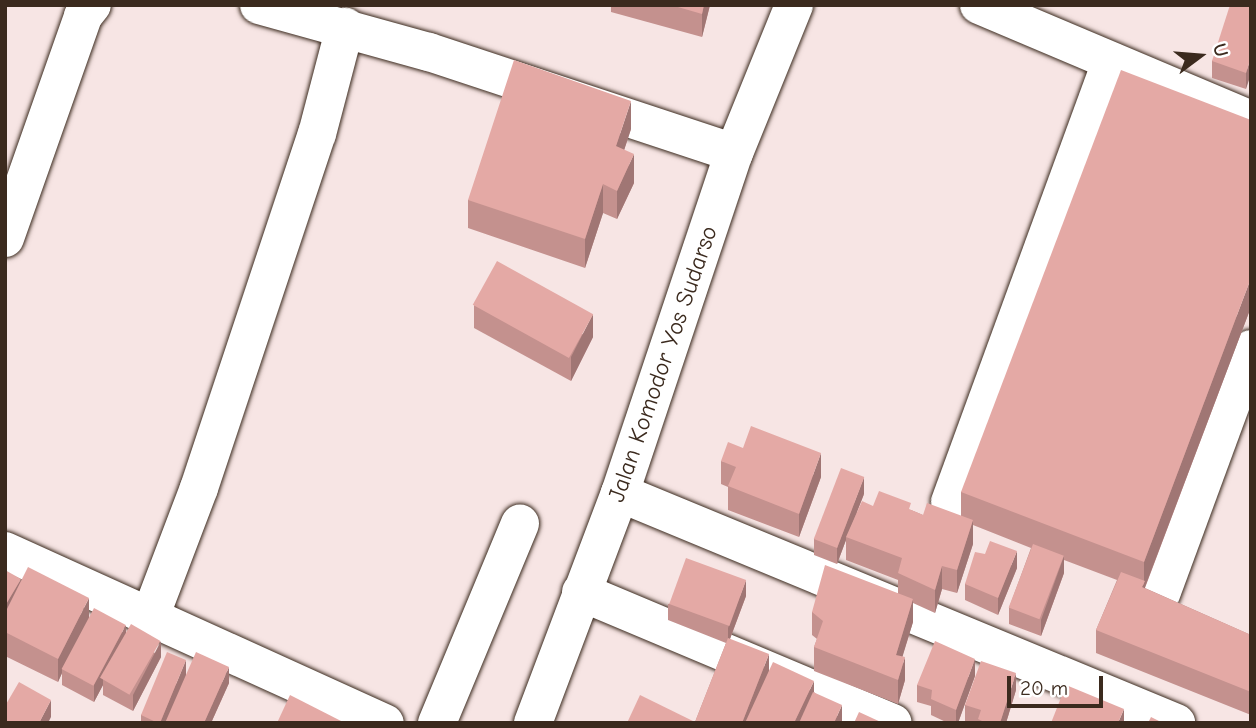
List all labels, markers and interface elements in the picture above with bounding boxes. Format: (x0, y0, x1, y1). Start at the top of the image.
north arrow (1165, 21, 1235, 91)
text: U (1208, 41, 1233, 59)
street label: Jalan Komodor Yos Sudarso (602, 222, 724, 506)
scale bar (1011, 662, 1107, 706)
text: 20 m (1020, 676, 1068, 700)

